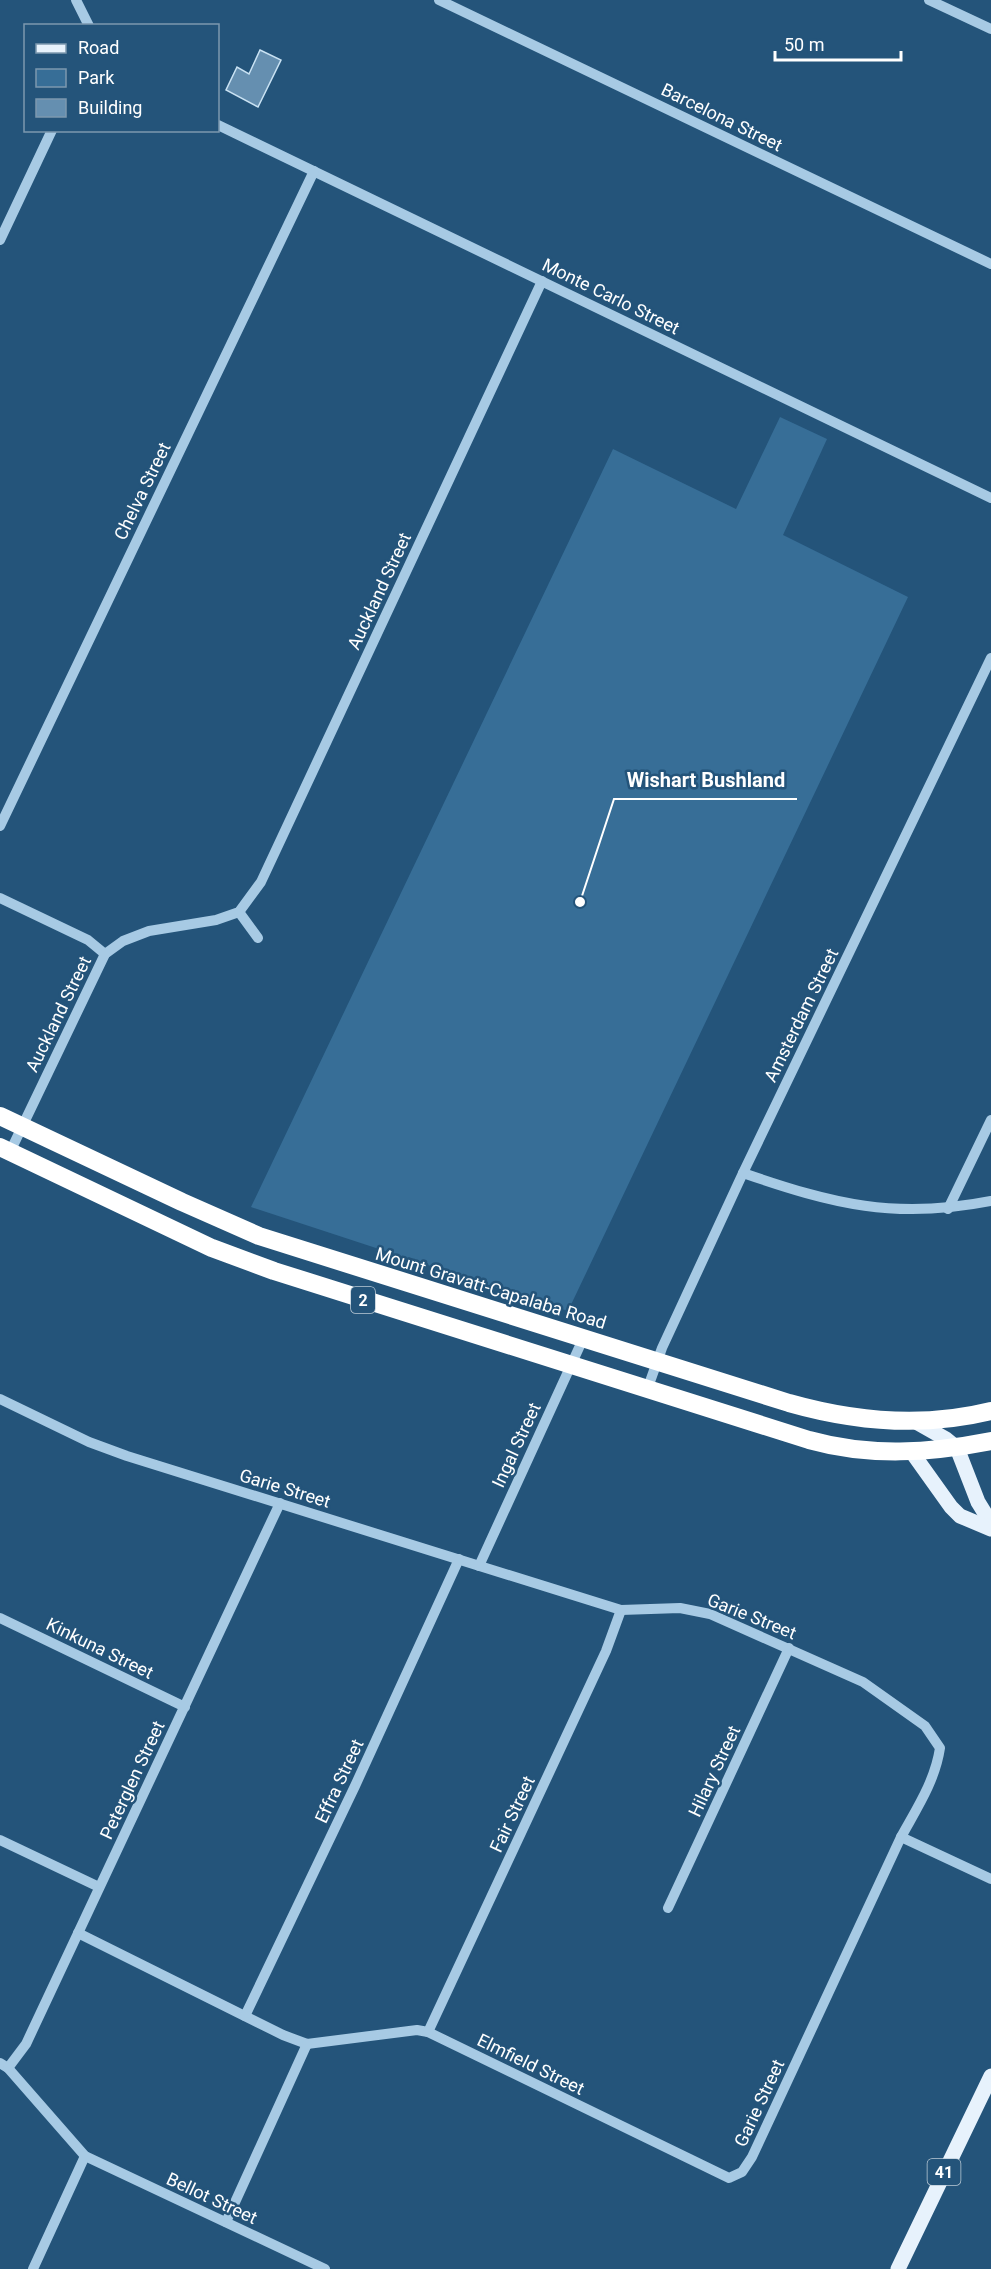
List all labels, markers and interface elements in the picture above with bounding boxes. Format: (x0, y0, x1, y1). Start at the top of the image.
legend (24, 24, 219, 132)
scale bar (775, 24, 901, 62)
text: 50 m (784, 34, 824, 55)
text: Road (78, 37, 119, 58)
text: Park (78, 67, 115, 88)
street label: Barcelona Street (658, 79, 786, 155)
text: Building (78, 97, 142, 118)
street label: Monte Carlo Street (539, 254, 683, 338)
street label: Chelva Street (109, 439, 175, 543)
street label: Auckland Street (343, 529, 415, 653)
callout: Wishart Bushland (614, 761, 797, 799)
text: Wishart Bushland (627, 768, 785, 792)
street label: Amsterdam Street (760, 945, 842, 1085)
street label: Auckland Street (21, 953, 95, 1075)
street label: Mount Gravatt-Capalaba Road (373, 1243, 609, 1333)
road number: 2 (351, 1287, 375, 1313)
street label: Ingal Street (487, 1399, 545, 1491)
street label: Garie Street (237, 1464, 333, 1512)
street label: Garie Street (704, 1589, 800, 1643)
street label: Kinkuna Street (43, 1613, 157, 1683)
street label: Peterglen Street (95, 1717, 169, 1842)
street label: Hilary Street (684, 1722, 744, 1820)
street label: Effra Street (310, 1736, 368, 1826)
street label: Fair Street (485, 1772, 539, 1856)
street label: Elmfield Street (474, 2029, 588, 2099)
street label: Garie Street (730, 2056, 788, 2150)
road number: 41 (928, 2159, 960, 2185)
street label: Bellot Street (163, 2168, 261, 2228)

